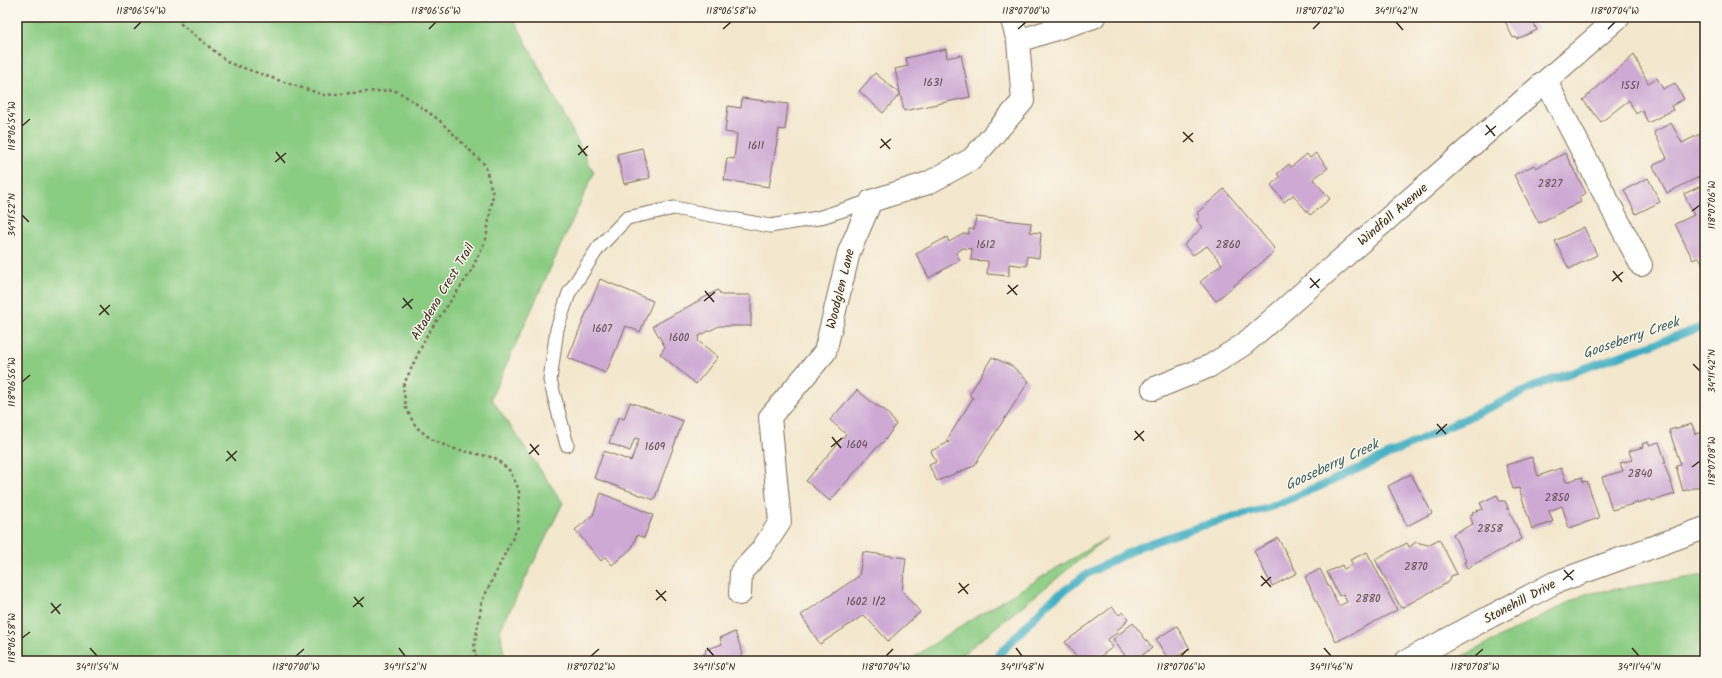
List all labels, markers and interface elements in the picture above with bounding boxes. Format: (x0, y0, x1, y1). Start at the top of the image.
text: 118°06'54"W (116, 3, 166, 19)
text: 118°06'56"W (411, 3, 461, 19)
text: 118°06'58"W (706, 3, 756, 19)
text: 118°07'00"W (1002, 3, 1050, 19)
text: 118°07'02"W (1296, 3, 1345, 19)
text: 34°11'42"N (1374, 3, 1418, 19)
text: 118°07'04"W (1591, 3, 1639, 19)
house number: 1631 (923, 74, 943, 92)
house number: 1551 (1621, 77, 1639, 95)
text: 118°06'54"W (4, 101, 20, 151)
house number: 1611 (748, 137, 764, 155)
house number: 2827 (1538, 175, 1563, 193)
street label: Windfall Avenue (1353, 178, 1433, 252)
text: 118°07'06"W (1704, 181, 1720, 229)
text: 34°11'52"N (4, 193, 20, 237)
house number: 1612 (976, 236, 996, 254)
house number: 2860 (1216, 236, 1241, 254)
street label: Altadena Crest Trail (406, 239, 480, 345)
street label: Woodglen Lane (821, 247, 861, 331)
water label: Gooseberry Creek (1580, 310, 1685, 365)
house number: 1607 (592, 320, 613, 338)
house number: 1600 (669, 329, 690, 347)
text: 34°11'42"N (1704, 349, 1720, 393)
text: 118°06'56"W (4, 357, 20, 407)
water label: Gooseberry Creek (1282, 433, 1385, 496)
house number: 1604 (846, 436, 868, 454)
text: 118°07'08"W (1704, 436, 1720, 485)
house number: 1609 (645, 438, 666, 456)
house number: 2840 (1628, 465, 1653, 483)
house number: 2850 (1545, 489, 1570, 507)
house number: 2858 (1477, 520, 1503, 538)
house number: 2870 (1404, 558, 1428, 576)
street label: Stonehill Drive (1480, 574, 1560, 630)
house number: 2880 (1355, 590, 1381, 608)
house number: 1602 1/2 (846, 593, 886, 611)
text: 118°06'58"W (4, 613, 20, 663)
text: 34°11'54"N (75, 659, 119, 675)
text: 118°07'00"W (272, 659, 320, 675)
text: 34°11'52"N (383, 659, 427, 675)
text: 118°07'02"W (567, 659, 616, 675)
text: 34°11'50"N (693, 659, 736, 675)
text: 118°07'04"W (862, 659, 910, 675)
text: 34°11'48"N (1000, 659, 1044, 675)
text: 118°07'06"W (1157, 659, 1205, 675)
text: 34°11'46"N (1309, 659, 1353, 675)
text: 118°07'08"W (1451, 659, 1500, 675)
text: 34°11'44"N (1617, 659, 1661, 675)

